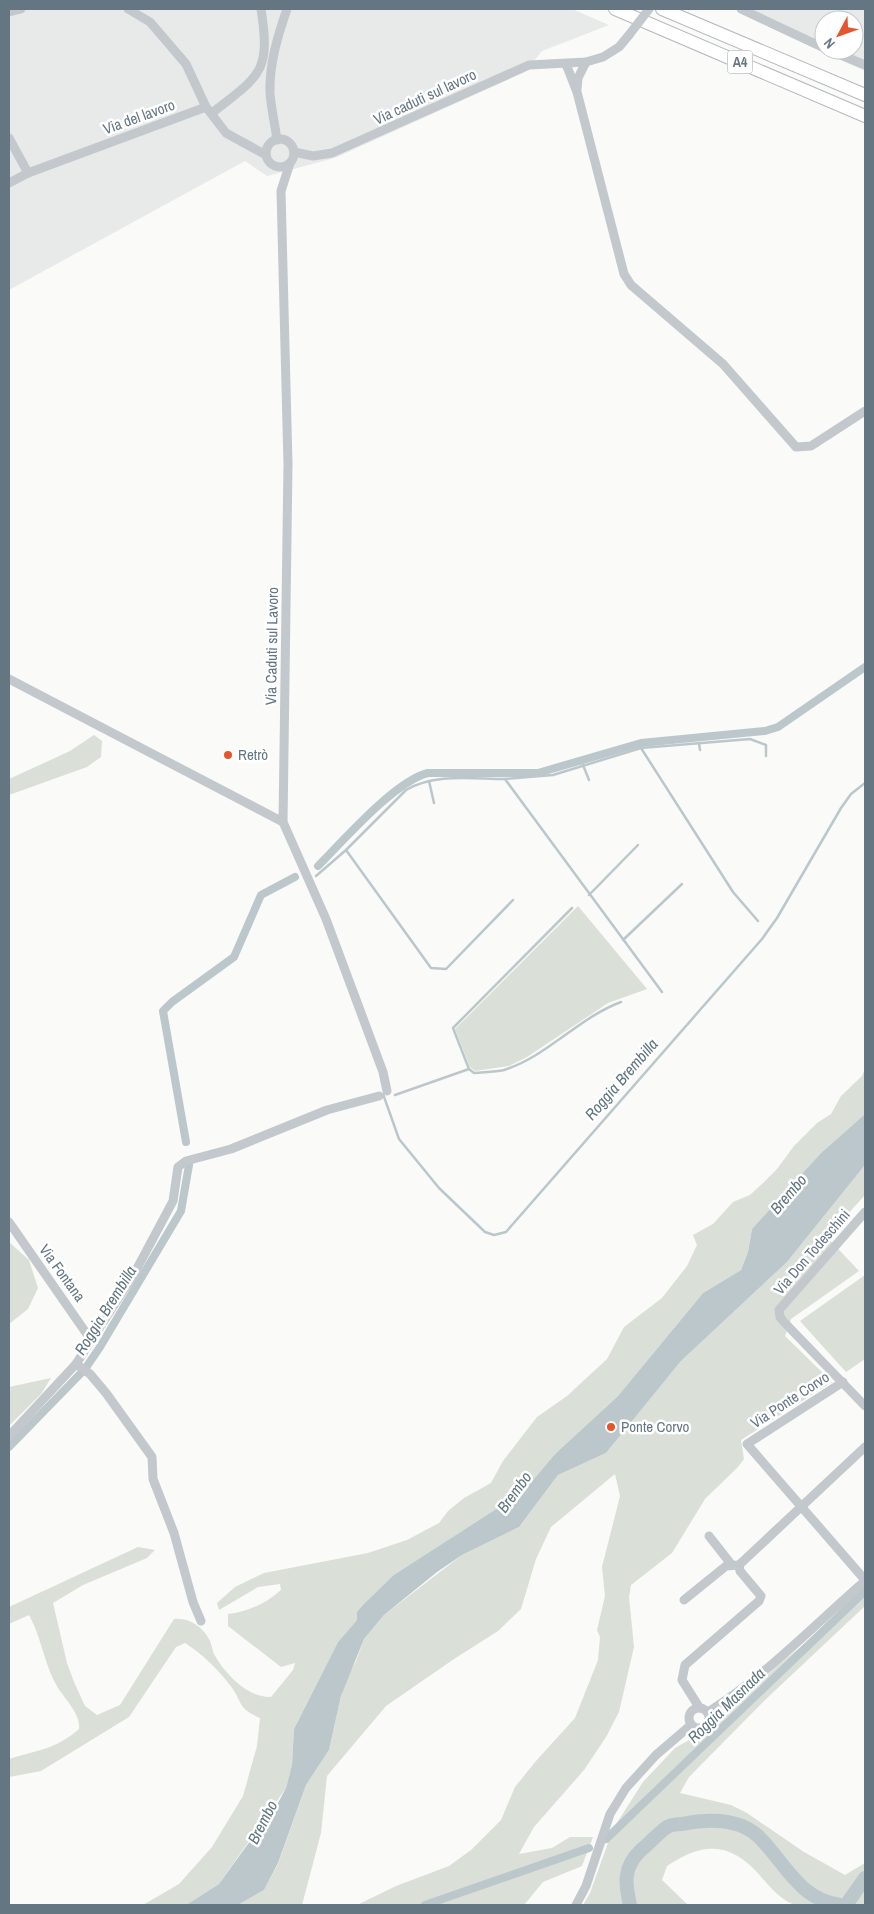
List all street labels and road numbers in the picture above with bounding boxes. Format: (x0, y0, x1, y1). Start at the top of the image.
road number: A4 (728, 51, 752, 74)
street label: Via caduti sul lavoro (370, 63, 480, 130)
street label: Via del lavoro (100, 94, 178, 139)
street label: Via Caduti sul Lavoro (260, 587, 283, 705)
street label: Via Don Todeschini (769, 1204, 855, 1299)
street label: Via Fontana (34, 1240, 90, 1306)
street label: Via Ponte Corvo (746, 1366, 833, 1433)

